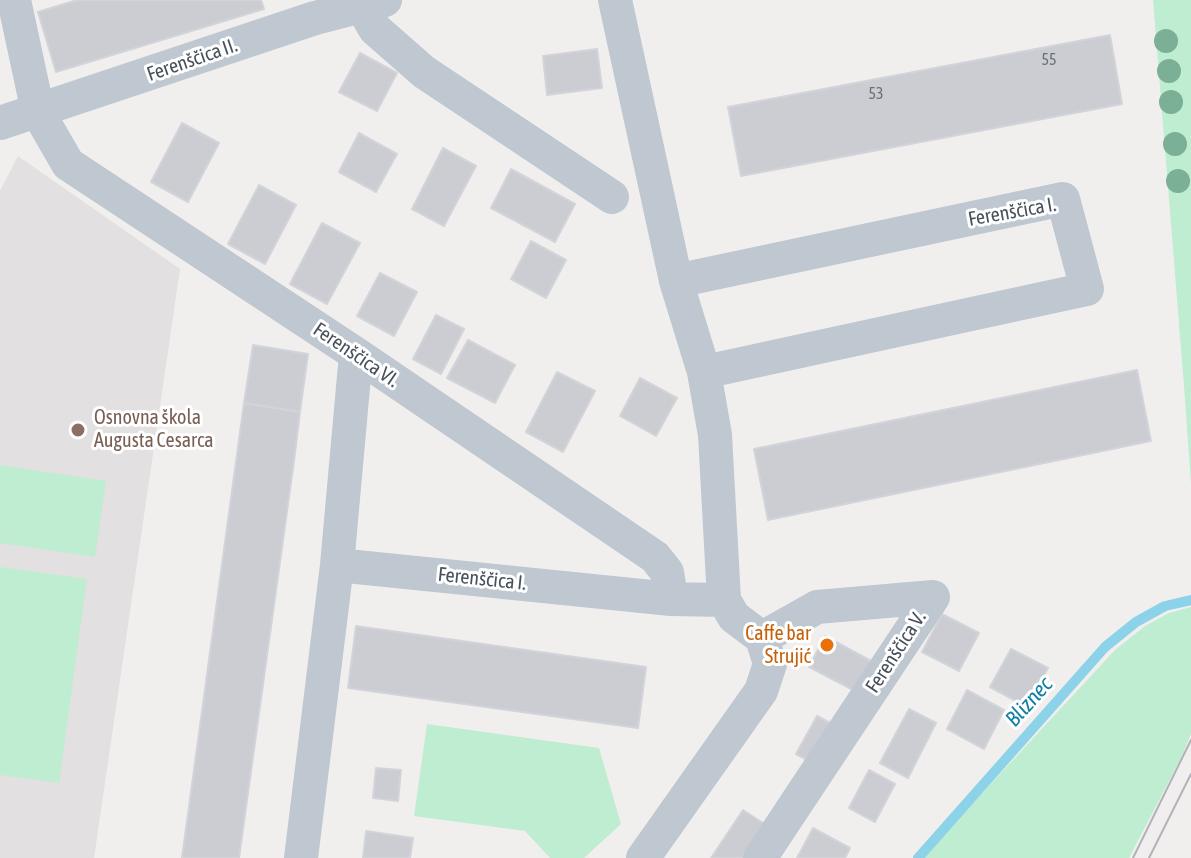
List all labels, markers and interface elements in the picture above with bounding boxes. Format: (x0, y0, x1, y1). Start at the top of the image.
street label: Ferenščica II. (144, 33, 240, 87)
house number: 55 (1041, 50, 1057, 70)
house number: 53 (868, 84, 884, 104)
street label: Ferenščica I. (966, 192, 1058, 232)
street label: Ferenščica VI. (309, 318, 403, 392)
place label: Osnovna škola Augusta Cesarca (94, 406, 214, 453)
marker: Osnovna škola Augusta Cesarca (69, 421, 87, 439)
street label: Ferenščica I. (437, 562, 527, 596)
street label: Ferenščica V. (861, 607, 931, 697)
place label: Caffe bar Strujić (745, 622, 811, 669)
marker: Caffe bar Strujić (818, 636, 836, 654)
water label: Bliznec (1000, 672, 1058, 732)

